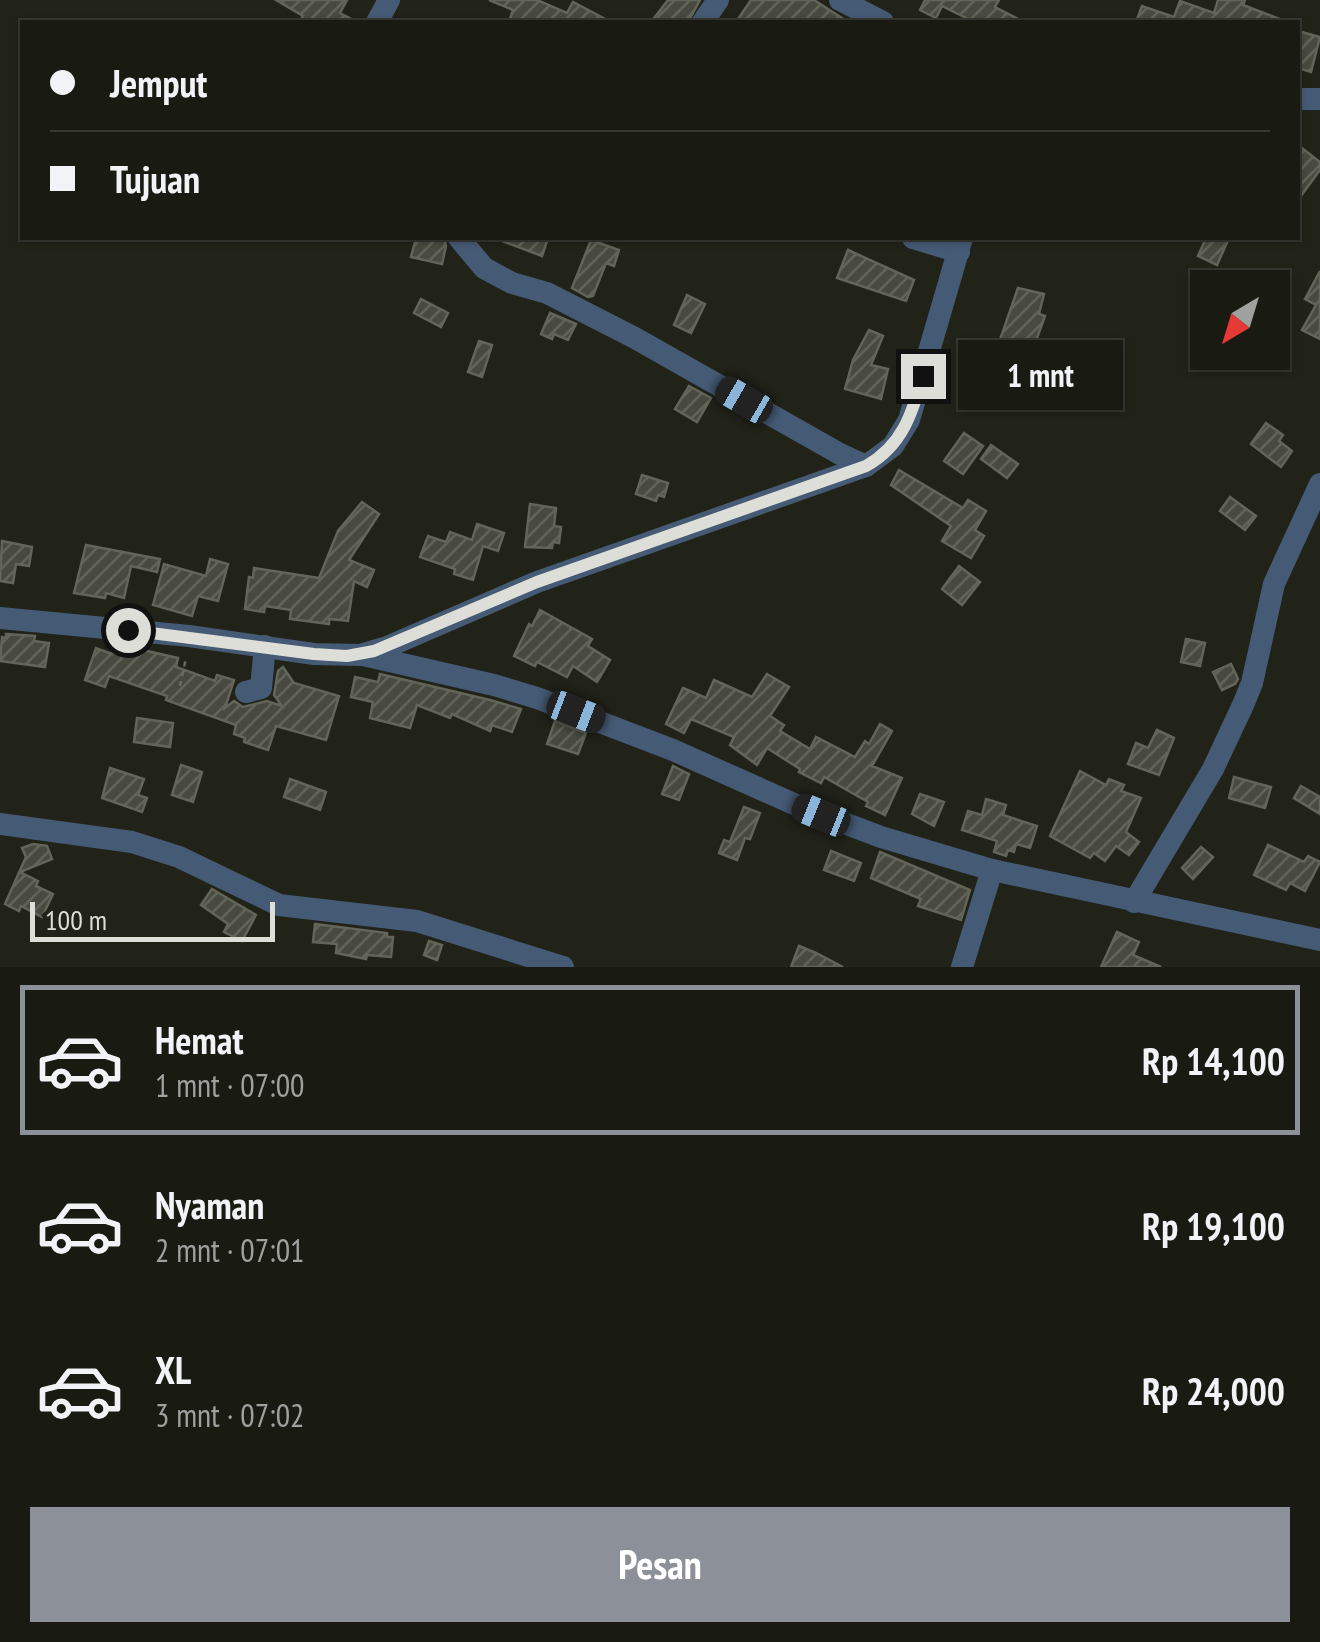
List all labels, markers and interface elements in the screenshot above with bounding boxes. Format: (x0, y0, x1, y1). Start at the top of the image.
text: Jemput (110, 58, 207, 107)
text: Tujuan (110, 154, 200, 203)
north arrow (1190, 270, 1290, 370)
map controls (1190, 270, 1290, 370)
callout: 1 mnt (958, 341, 1123, 411)
route end (901, 354, 946, 399)
text: 1 mnt (1007, 354, 1074, 396)
car (711, 372, 777, 428)
route start (106, 608, 151, 653)
car (543, 687, 609, 737)
car (788, 790, 854, 840)
scale bar (30, 897, 275, 941)
text: 100 m (45, 901, 107, 938)
icon: car (35, 1015, 125, 1105)
text: Hemat (155, 1015, 243, 1064)
text: Rp 14,100 (1142, 1036, 1285, 1085)
text: 1 mnt · 07:00 (155, 1064, 304, 1106)
icon: car (35, 1180, 125, 1270)
text: Nyaman (155, 1180, 264, 1229)
text: Rp 19,100 (1142, 1201, 1285, 1250)
text: 2 mnt · 07:01 (155, 1229, 304, 1271)
icon: car (35, 1345, 125, 1435)
text: XL (155, 1345, 191, 1394)
text: Rp 24,000 (1142, 1366, 1285, 1415)
text: 3 mnt · 07:02 (155, 1394, 304, 1436)
button: Pesan (30, 1507, 1290, 1622)

